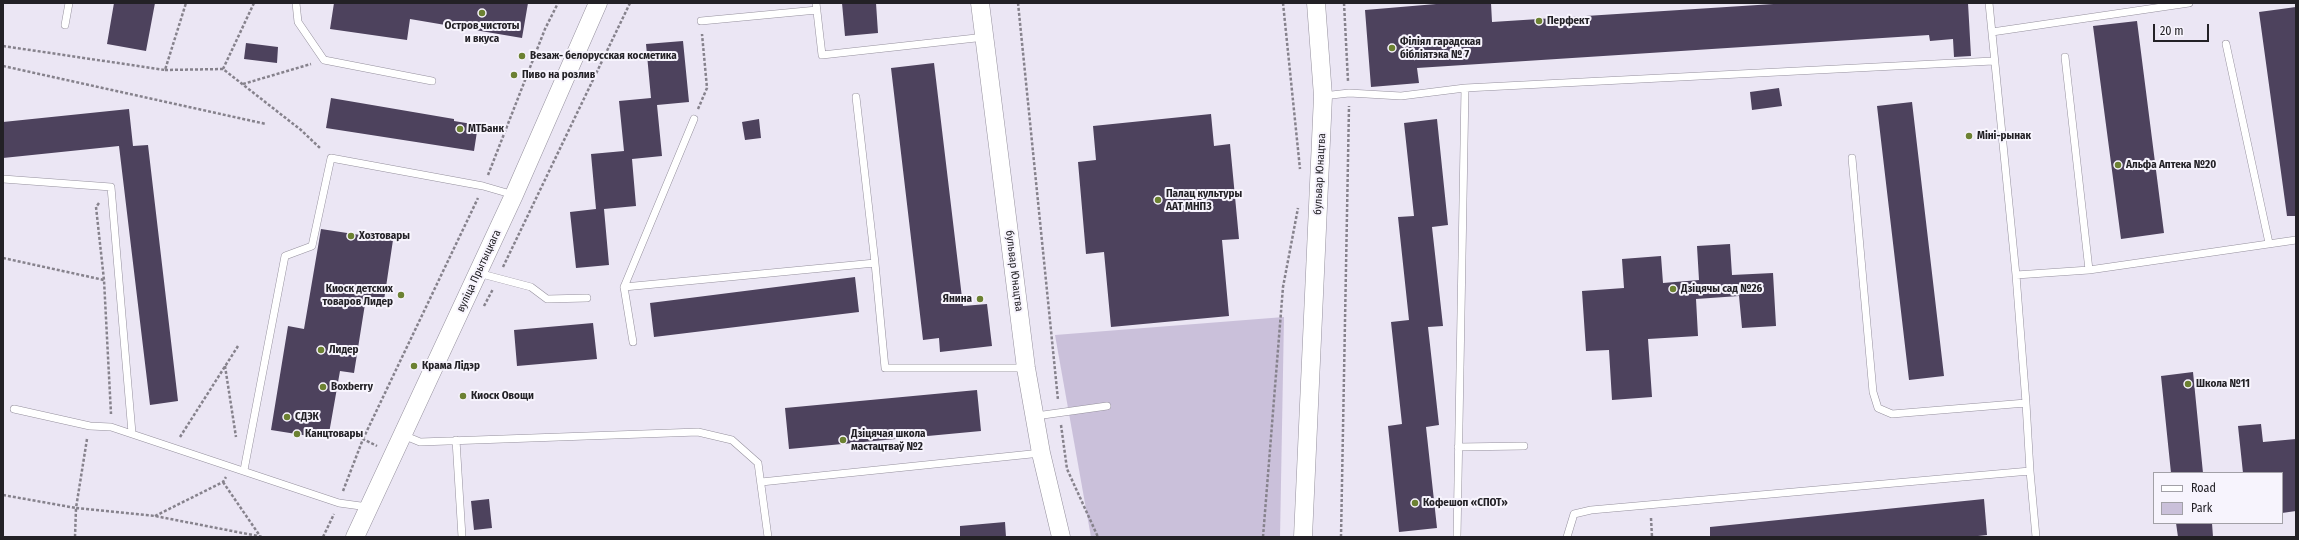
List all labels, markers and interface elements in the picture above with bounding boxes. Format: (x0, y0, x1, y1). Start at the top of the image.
marker: Остров чистоты и вкуса (477, 8, 487, 18)
place label: Перфект (1547, 14, 1589, 28)
marker: Перфект (1534, 16, 1544, 26)
scale bar (2155, 16, 2211, 42)
place label: Остров чистоты и вкуса (445, 19, 519, 45)
text: 20 m (2160, 24, 2184, 38)
place label: Філіял гарадская бібліятэка № 7 (1400, 35, 1481, 61)
marker: Філіял гарадская бібліятэка № 7 (1387, 43, 1397, 53)
place label: Везаж- белорусская косметика (530, 49, 677, 63)
marker: Везаж- белорусская косметика (517, 51, 527, 61)
place label: Пиво на розлив (522, 68, 595, 82)
marker: Пиво на розлив (509, 70, 519, 80)
place label: МТБанк (468, 122, 504, 136)
marker: МТБанк (455, 124, 465, 134)
place label: Міні-рынак (1977, 129, 2031, 143)
marker: Міні-рынак (1964, 131, 1974, 141)
street label: бульвар Юнацтва (1311, 133, 1329, 215)
place label: Альфа Аптека №20 (2126, 158, 2216, 172)
marker: Альфа Аптека №20 (2113, 160, 2123, 170)
place label: Палац культуры ААТ МНПЗ (1166, 187, 1242, 213)
marker: Палац культуры ААТ МНПЗ (1153, 195, 1163, 205)
street label: вуліца Прытыцкага (454, 228, 504, 314)
place label: Хозтовары (359, 229, 410, 243)
street label: бульвар Юнацтва (1002, 230, 1026, 312)
marker: Хозтовары (346, 231, 356, 241)
place label: Киоск детских товаров Лидер (323, 282, 393, 308)
place label: Дзіцячы сад №26 (1681, 282, 1762, 296)
marker: Дзіцячы сад №26 (1668, 284, 1678, 294)
marker: Киоск детских товаров Лидер (396, 290, 406, 300)
place label: Янина (943, 292, 972, 306)
marker: Янина (975, 294, 985, 304)
place label: Лидер (329, 343, 358, 357)
marker: Лидер (316, 345, 326, 355)
place label: Крама Лідэр (422, 359, 480, 373)
marker: Крама Лідэр (409, 361, 419, 371)
place label: Школа №11 (2196, 377, 2250, 391)
marker: Школа №11 (2183, 379, 2193, 389)
place label: Boxberry (331, 380, 373, 394)
marker: Boxberry (318, 382, 328, 392)
place label: Киоск Овощи (471, 389, 534, 403)
marker: Киоск Овощи (458, 391, 468, 401)
place label: СДЭК (295, 410, 319, 424)
marker: СДЭК (282, 412, 292, 422)
place label: Канцтовары (305, 427, 363, 441)
place label: Дзіцячая школа мастацтваў №2 (851, 427, 926, 453)
marker: Канцтовары (292, 429, 302, 439)
marker: Дзіцячая школа мастацтваў №2 (838, 435, 848, 445)
legend (2153, 472, 2283, 524)
text: Road (2191, 481, 2216, 495)
place label: Кофешоп «СПОТ» (1423, 496, 1508, 510)
marker: Кофешоп «СПОТ» (1410, 498, 1420, 508)
text: Park (2191, 501, 2212, 515)

